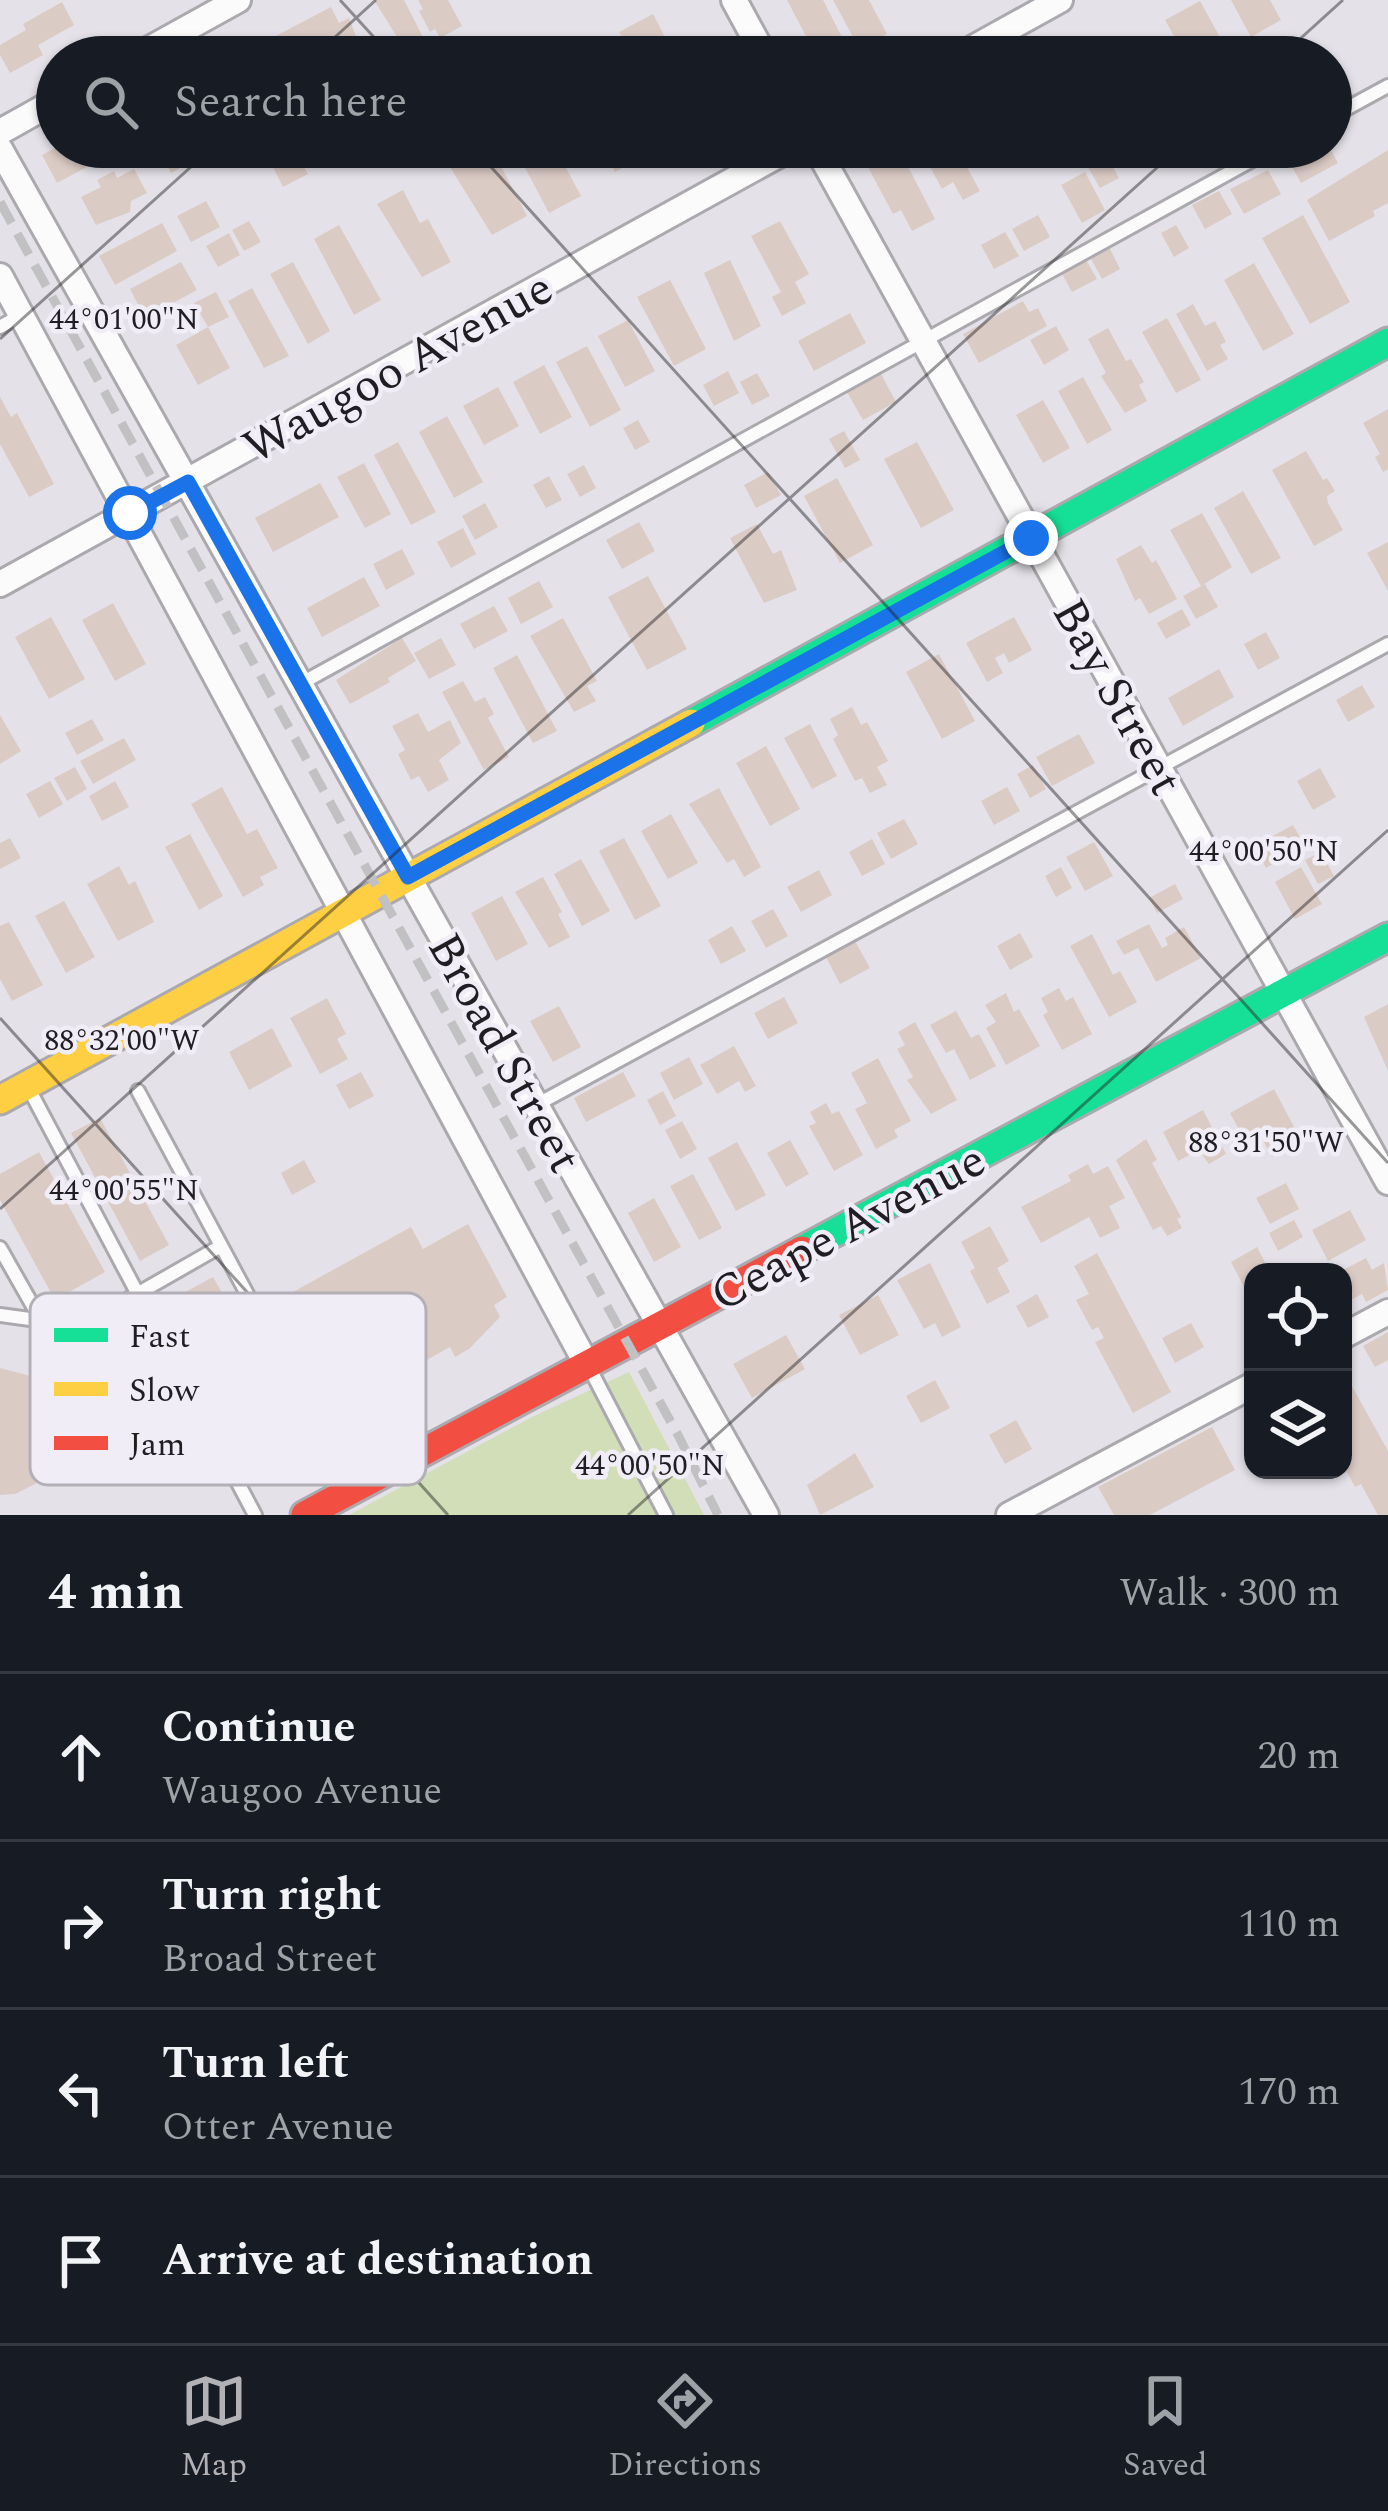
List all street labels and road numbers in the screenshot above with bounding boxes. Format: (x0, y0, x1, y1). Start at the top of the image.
street label: Waugoo Avenue (230, 253, 567, 484)
street label: Bay Street (1033, 585, 1201, 809)
street label: Broad Street (408, 920, 600, 1187)
street label: Ceape Avenue (697, 1125, 999, 1332)

